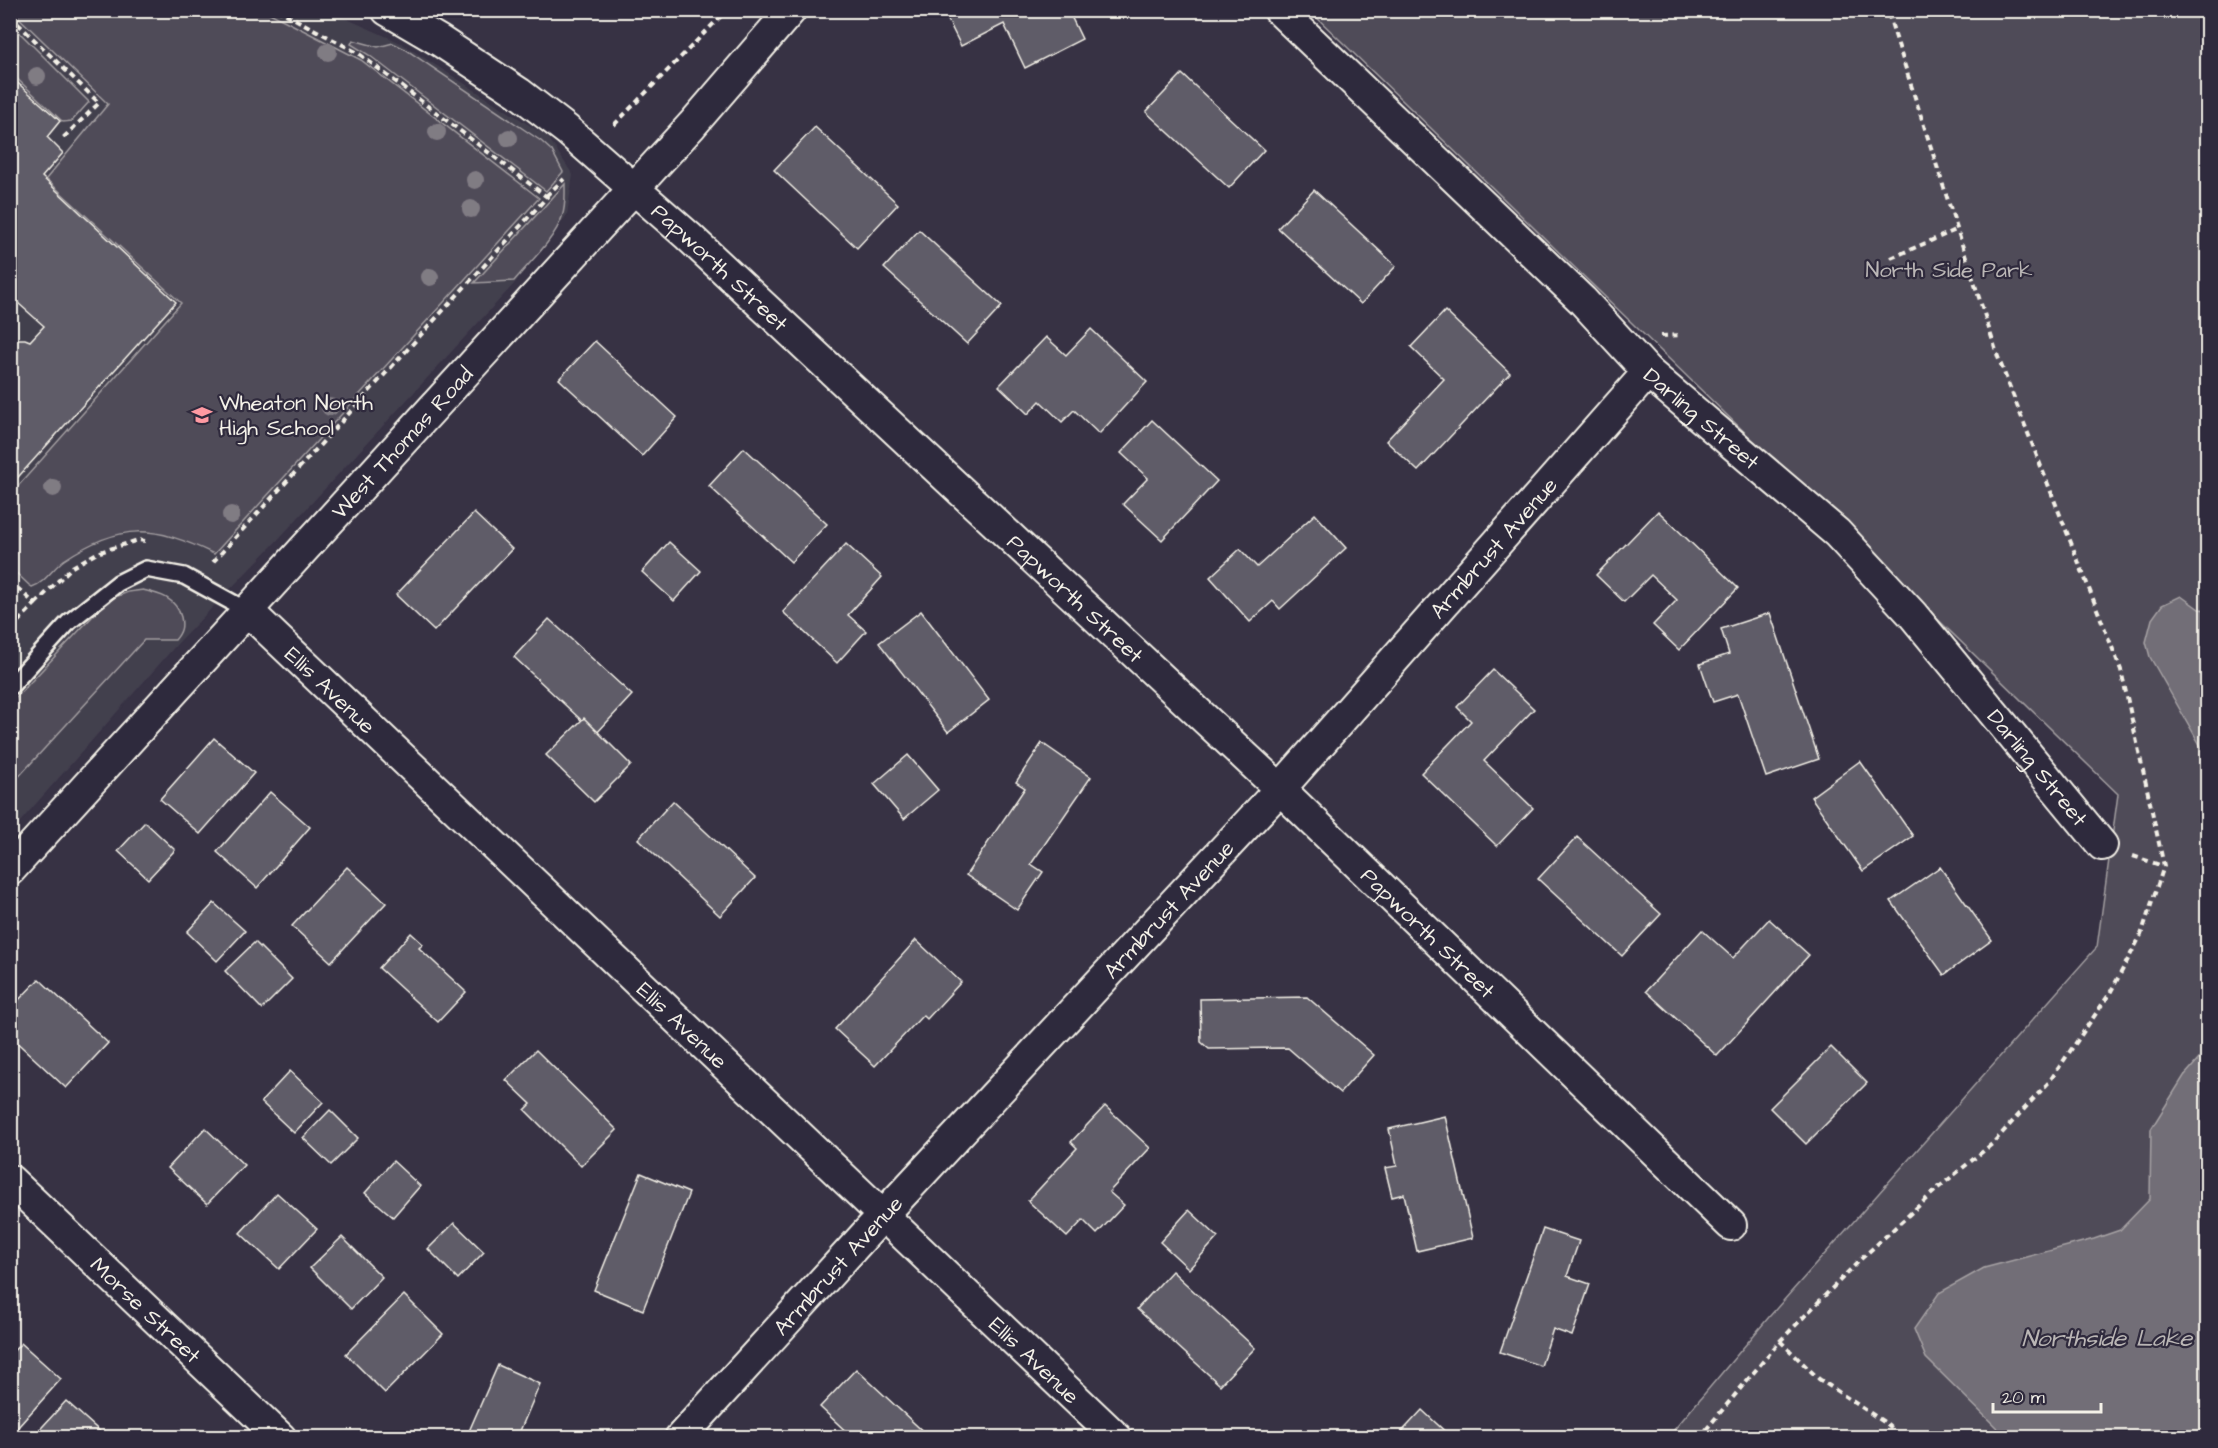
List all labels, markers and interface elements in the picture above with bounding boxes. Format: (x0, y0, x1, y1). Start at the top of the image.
street label: Papworth Street (644, 197, 795, 339)
park label: North Side Park (1865, 255, 2033, 286)
street label: West Thomas Road (325, 360, 481, 526)
street label: Darling Street (1636, 361, 1766, 478)
place label: Wheaton North High School (219, 388, 373, 445)
school or university icon: Wheaton North High School (190, 403, 214, 427)
street label: Armbrust Avenue (1423, 471, 1565, 626)
street label: Papworth Street (1000, 528, 1150, 671)
street label: Ellis Avenue (277, 640, 382, 741)
street label: Darling Street (1979, 703, 2094, 833)
street label: Armbrust Avenue (1097, 834, 1242, 986)
street label: Papworth Street (1353, 861, 1502, 1006)
street label: Ellis Avenue (629, 975, 734, 1077)
street label: Armbrust Avenue (767, 1189, 911, 1343)
street label: Morse Street (83, 1250, 207, 1371)
street label: Ellis Avenue (981, 1310, 1086, 1412)
water label: Northside Lake (2022, 1322, 2193, 1356)
scale bar (1993, 1376, 2101, 1414)
text: 20 m (2002, 1385, 2045, 1410)

